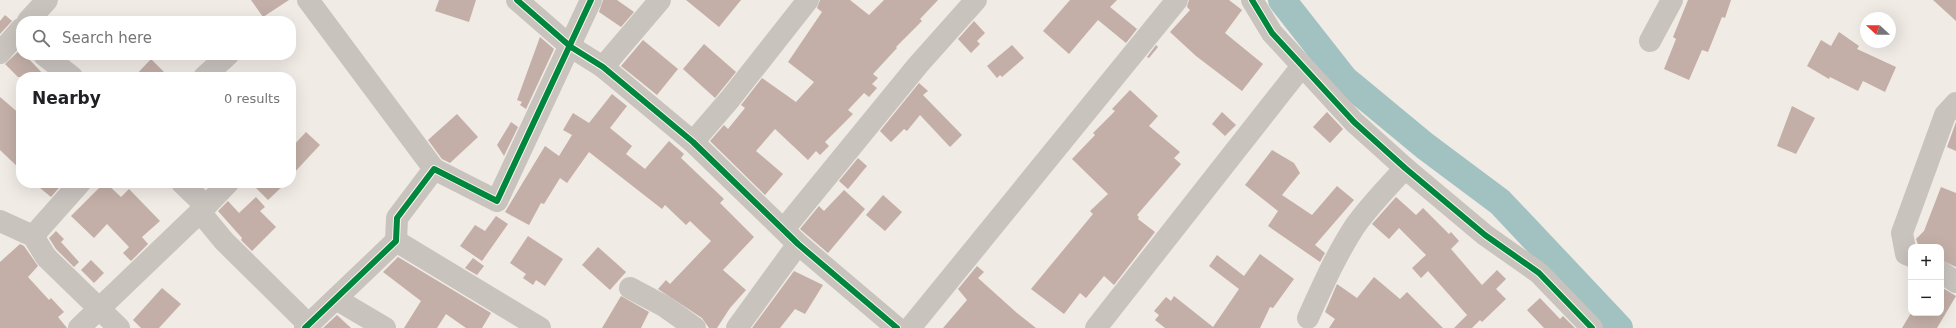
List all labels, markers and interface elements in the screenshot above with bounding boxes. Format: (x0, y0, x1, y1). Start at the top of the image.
north arrow (1860, 12, 1896, 48)
search box (16, 16, 296, 60)
icon: search (30, 27, 52, 49)
text: Search here (62, 29, 152, 47)
text: Nearby (32, 88, 101, 108)
text: 0 results (224, 91, 280, 106)
map controls (1908, 244, 1944, 316)
button: + (1908, 244, 1944, 280)
button: − (1908, 280, 1944, 316)

